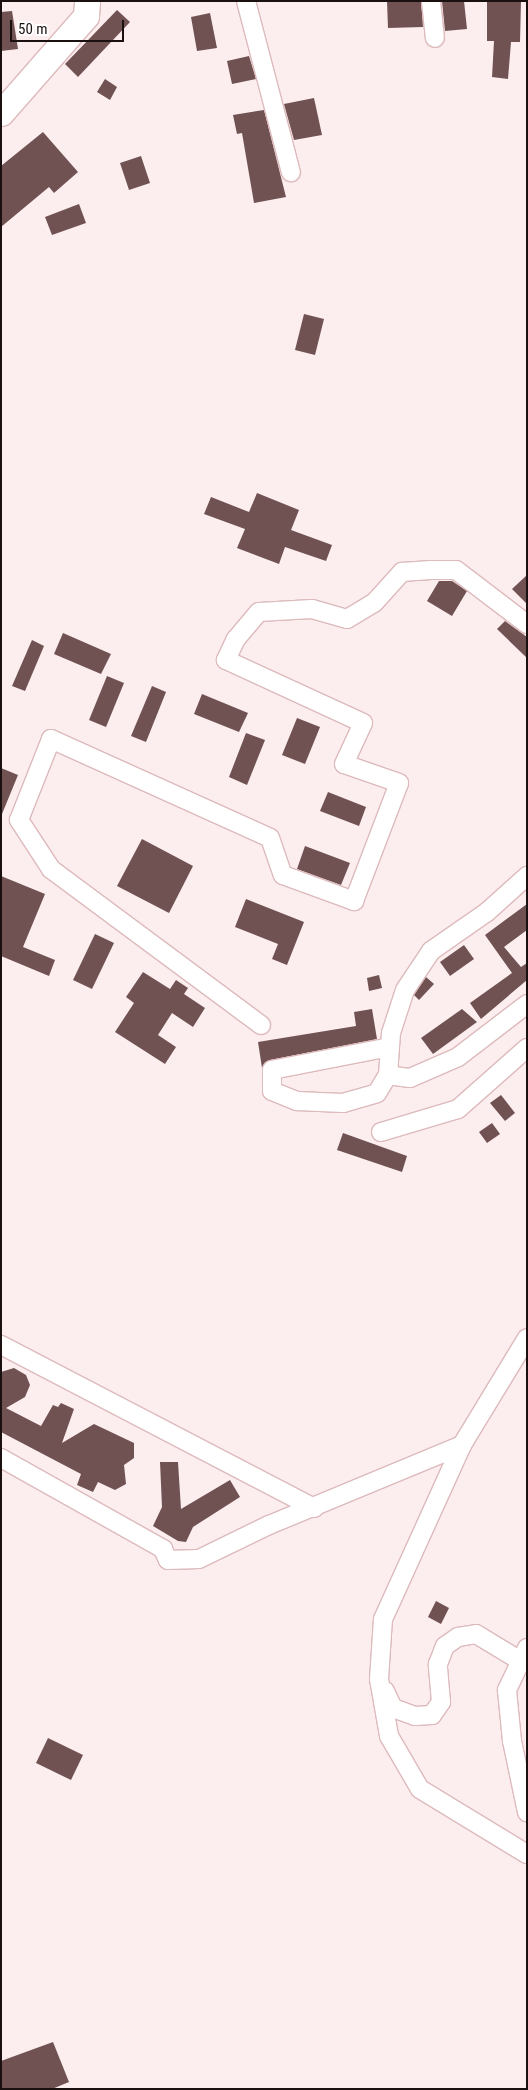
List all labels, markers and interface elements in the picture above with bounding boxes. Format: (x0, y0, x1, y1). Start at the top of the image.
scale bar (12, 10, 126, 42)
text: 50 m (18, 20, 48, 38)

